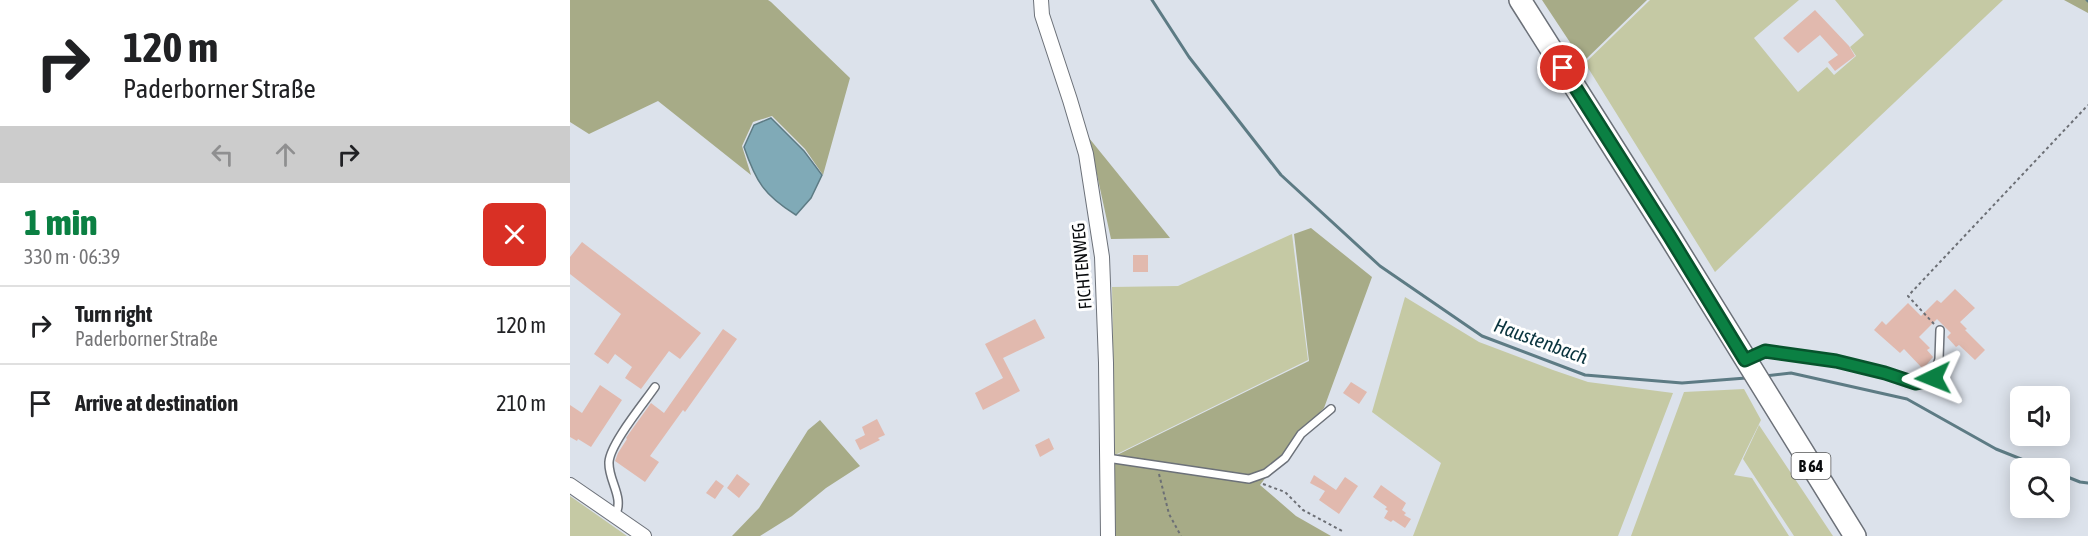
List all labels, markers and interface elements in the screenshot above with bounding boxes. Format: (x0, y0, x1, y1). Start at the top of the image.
text: 120 m (123, 23, 218, 71)
icon: right (24, 24, 102, 102)
pin (1537, 42, 1588, 93)
icon: arrive (1546, 51, 1579, 84)
text: Paderborner Straße (123, 73, 316, 104)
icon: left (206, 138, 239, 171)
icon: ahead (269, 138, 302, 171)
icon: right (332, 138, 365, 171)
text: 1 min (24, 201, 98, 243)
button: close (483, 203, 546, 266)
street label: FICHTENWEG (1067, 222, 1096, 310)
text: 330 m · 06:39 (24, 245, 120, 268)
text: Turn right (75, 301, 152, 327)
icon: right (24, 309, 57, 342)
text: 120 m (496, 312, 546, 338)
water label: Haustenbach (1491, 313, 1591, 368)
text: Paderborner Straße (75, 327, 218, 350)
position arrow (1901, 346, 1965, 410)
map controls (2010, 386, 2070, 518)
button: sound (2010, 386, 2070, 446)
icon: arrive (24, 387, 57, 420)
text: Arrive at destination (75, 390, 238, 416)
text: 210 m (496, 390, 546, 416)
road number: B 64 (1792, 453, 1830, 479)
button: search (2010, 458, 2070, 518)

